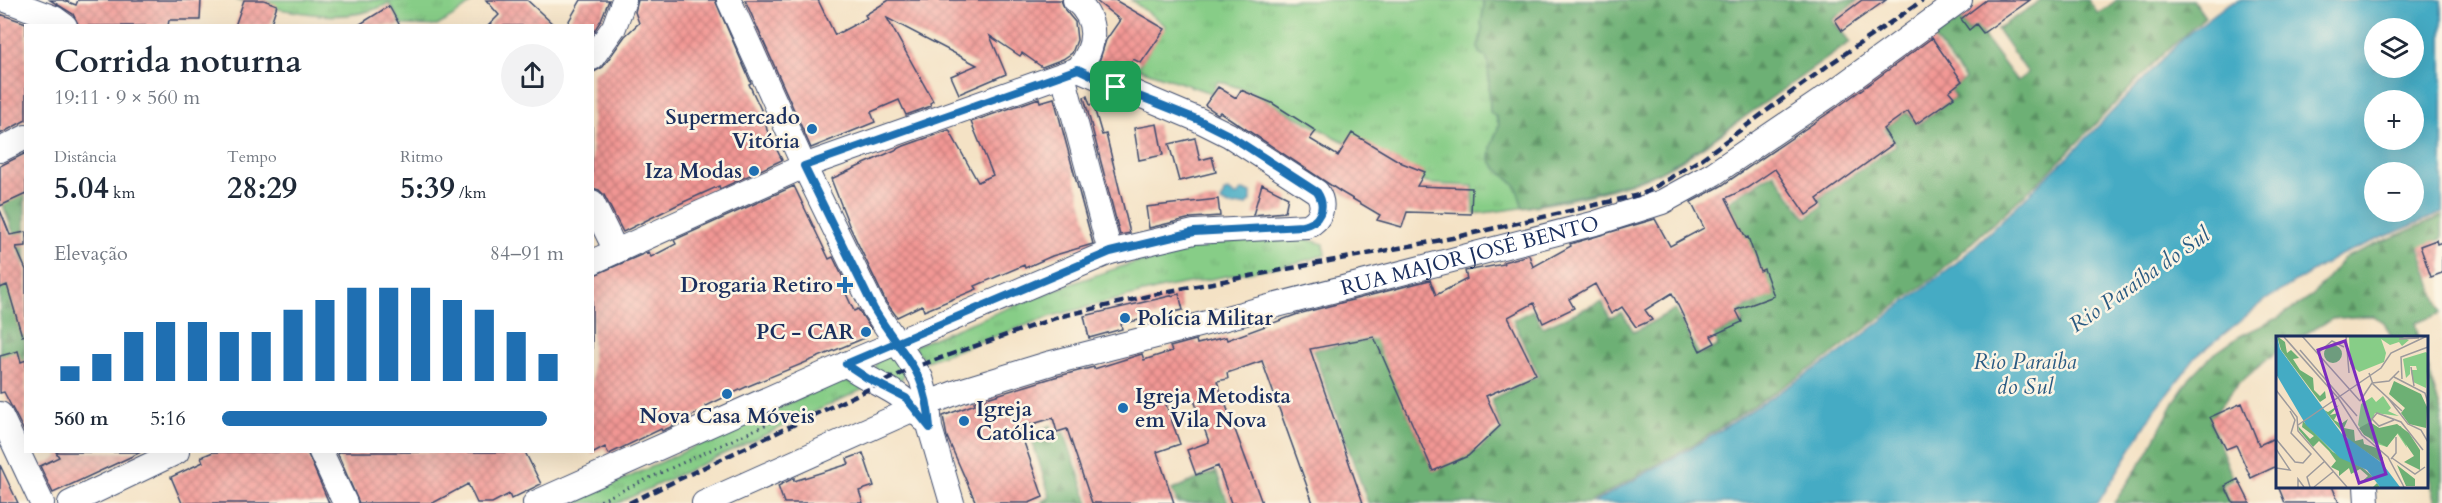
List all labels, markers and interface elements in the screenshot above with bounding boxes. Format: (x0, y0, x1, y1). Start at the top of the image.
map controls (2364, 18, 2424, 222)
button: layers (2364, 18, 2424, 78)
text: Corrida noturna (54, 39, 302, 84)
button: share (501, 44, 564, 107)
pin (1090, 61, 1141, 112)
icon: arrive (1099, 70, 1132, 103)
text: 19:11 · 9 × 560 m (54, 84, 200, 111)
button: + (2364, 90, 2424, 150)
place label: Supermercado Vitória (666, 103, 801, 156)
marker: Supermercado Vitória (805, 122, 819, 136)
text: Distância (54, 146, 117, 168)
text: Tempo (227, 146, 277, 168)
text: Ritmo (400, 146, 443, 168)
place label: Iza Modas (645, 157, 742, 186)
button: − (2364, 162, 2424, 222)
marker: Iza Modas (747, 164, 761, 178)
text: 5.04 (54, 168, 109, 209)
text: 28:29 (227, 168, 297, 209)
text: 5:39 (400, 168, 455, 209)
text: km (109, 182, 135, 204)
text: /km (455, 182, 486, 204)
street label: RUA MAJOR JOSÉ BENTO (1338, 209, 1602, 303)
water label: Rio Paraíba do Sul (2063, 219, 2217, 340)
text: Elevação (54, 240, 128, 267)
text: 84–91 m (490, 240, 564, 267)
place label: Drogaria Retiro (680, 271, 833, 300)
marker: Drogaria Retiro (838, 278, 852, 292)
place label: Polícia Militar (1137, 304, 1273, 333)
marker: Polícia Militar (1118, 311, 1132, 325)
place label: PC - CAR (756, 318, 855, 347)
marker: PC - CAR (859, 325, 873, 339)
inset map (2276, 336, 2427, 488)
water label: Rio Paraiba do Sul (1973, 347, 2077, 402)
place label: Igreja Metodista em Vila Nova (1135, 382, 1291, 435)
marker: Nova Casa Móveis (720, 387, 734, 401)
place label: Igreja Católica (976, 395, 1056, 448)
marker: Igreja Metodista em Vila Nova (1116, 401, 1130, 415)
place label: Nova Casa Móveis (639, 402, 815, 431)
text: 560 m (54, 405, 109, 432)
text: 5:16 (150, 405, 186, 432)
marker: Igreja Católica (957, 414, 971, 428)

